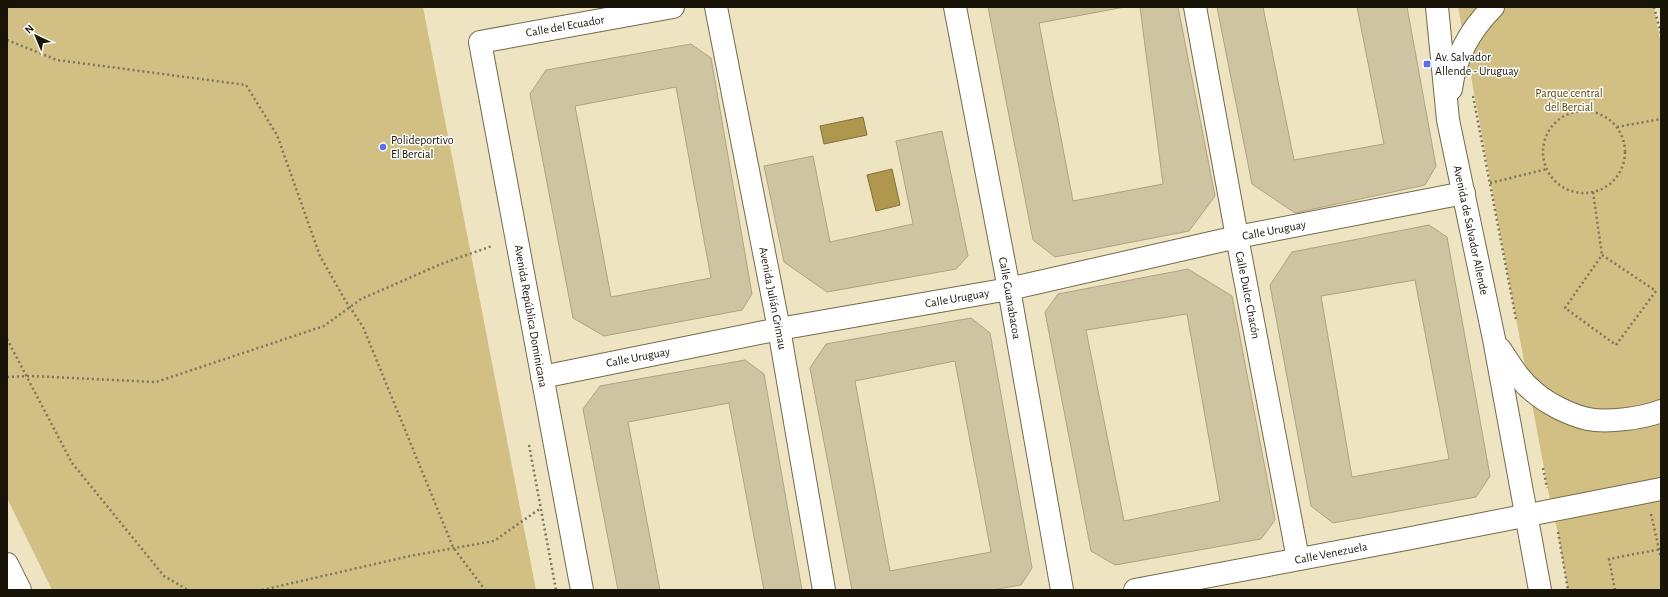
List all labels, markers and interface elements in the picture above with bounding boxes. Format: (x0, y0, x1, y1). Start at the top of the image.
street label: Calle del Ecuador (525, 13, 605, 39)
north arrow (16, 16, 56, 56)
text: N (23, 23, 36, 36)
place label: Av. Salvador Allende - Uruguay (1435, 51, 1519, 78)
marker: Av. Salvador Allende - Uruguay (1422, 59, 1432, 69)
park label: Parque central del Bercial (1535, 87, 1603, 113)
place label: Polideportivo El Bercial (391, 134, 454, 160)
marker: Polideportivo El Bercial (378, 142, 388, 152)
street label: Avenida de Salvador Allende (1451, 164, 1491, 296)
street label: Calle Uruguay (1241, 218, 1307, 243)
street label: Avenida República Dominicana (513, 244, 550, 389)
street label: Avenida Julián Grimau (757, 246, 789, 350)
street label: Calle Dulce Chacón (1234, 250, 1262, 340)
street label: Calle Guanabacoa (997, 256, 1023, 340)
street label: Calle Uruguay (924, 286, 990, 311)
street label: Calle Uruguay (605, 345, 671, 370)
street label: Calle Venezuela (1294, 540, 1369, 566)

